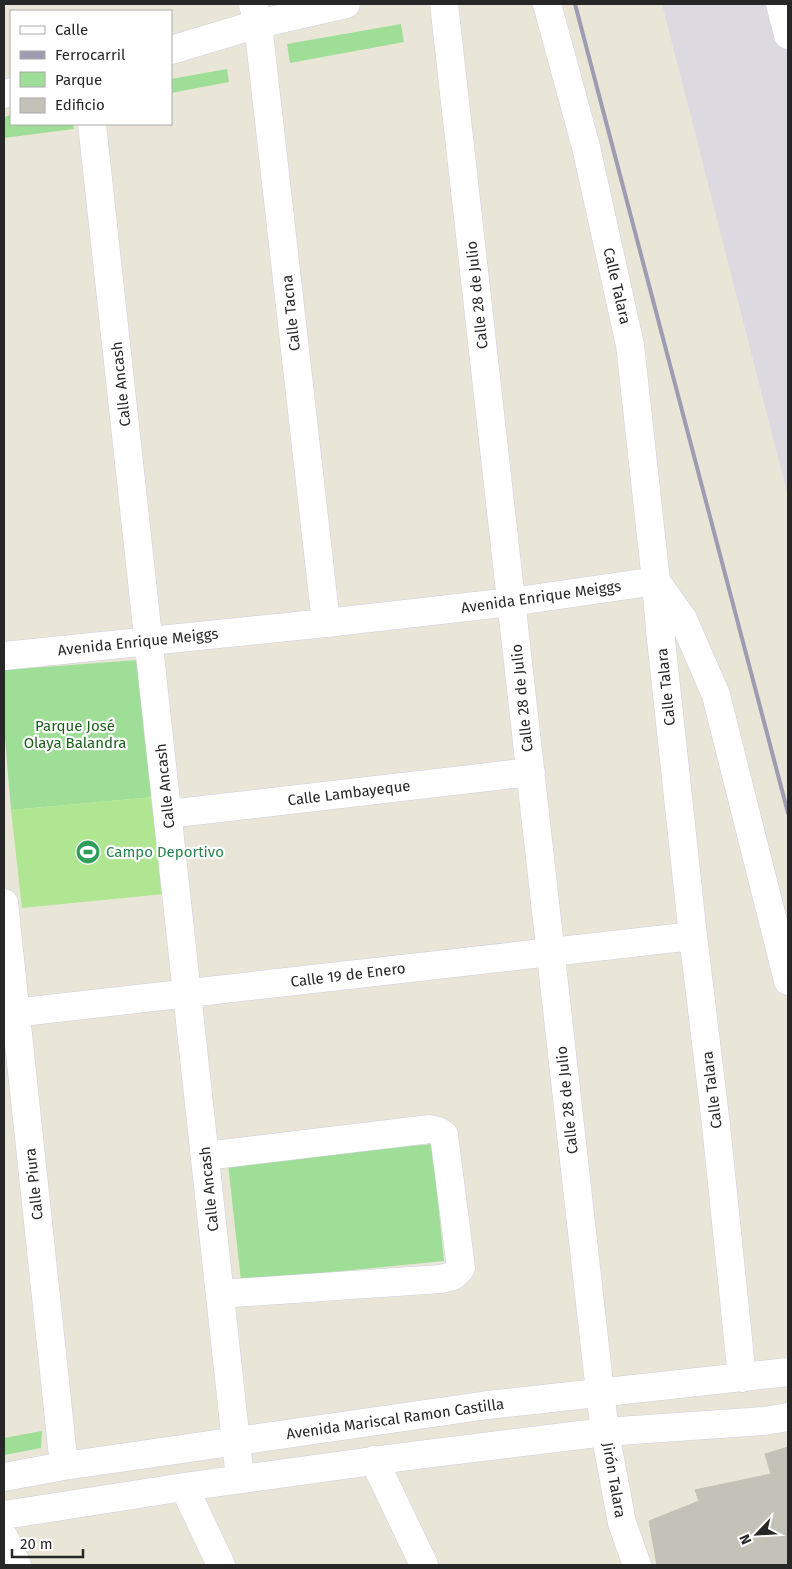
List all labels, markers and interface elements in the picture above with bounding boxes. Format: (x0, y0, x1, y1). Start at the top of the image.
legend (10, 10, 172, 125)
text: Calle (55, 21, 88, 39)
text: Ferrocarril (55, 46, 126, 64)
text: Parque (55, 71, 102, 89)
text: Edificio (55, 96, 105, 114)
street label: Calle 28 de Julio (462, 240, 492, 350)
street label: Calle Talara (599, 246, 635, 326)
street label: Calle Tacna (278, 274, 304, 352)
street label: Calle Ancash (108, 341, 134, 427)
street label: Avenida Enrique Meiggs (460, 577, 622, 617)
street label: Avenida Enrique Meiggs (57, 625, 219, 659)
street label: Calle 28 de Julio (507, 643, 537, 753)
street label: Calle Talara (653, 647, 679, 727)
park label: Parque José Olaya Balandra (24, 717, 126, 752)
street label: Calle Ancash (152, 743, 178, 829)
street label: Calle Lambayeque (287, 777, 411, 809)
sports icon: Campo Deportivo (75, 839, 101, 865)
place label: Campo Deportivo (106, 843, 224, 861)
street label: Calle 19 de Enero (290, 959, 406, 991)
street label: Calle 28 de Julio (552, 1045, 582, 1155)
street label: Calle Talara (698, 1050, 726, 1130)
street label: Calle Ancash (196, 1146, 222, 1232)
street label: Calle Piura (21, 1147, 47, 1221)
street label: Avenida Mariscal Ramon Castilla (285, 1395, 505, 1443)
street label: Jirón Talara (598, 1441, 630, 1519)
north arrow (732, 1509, 782, 1559)
scale bar (12, 1526, 84, 1558)
text: N (736, 1531, 755, 1547)
text: 20 m (20, 1535, 53, 1553)

